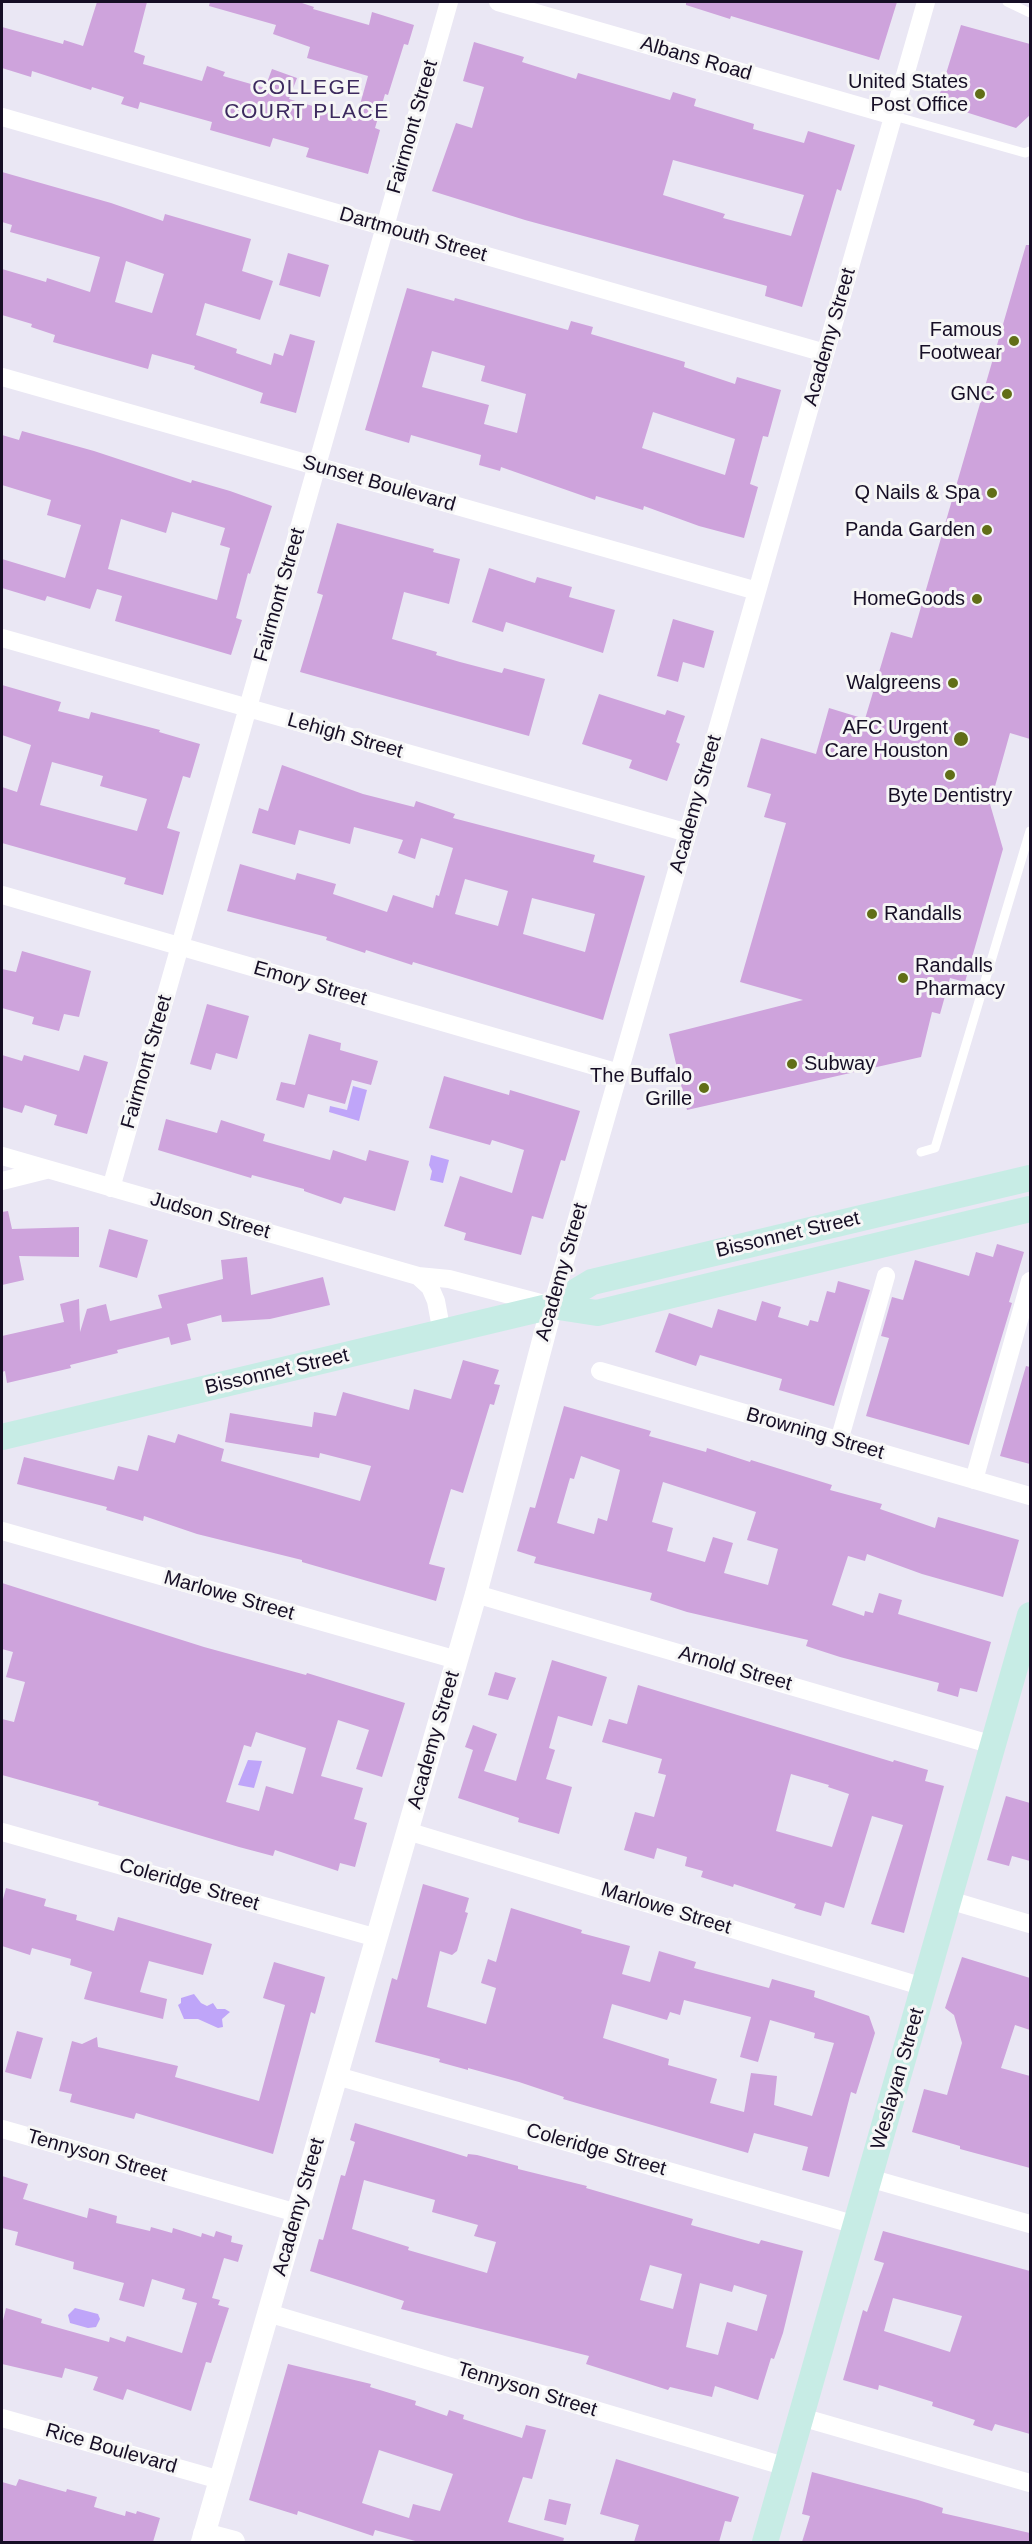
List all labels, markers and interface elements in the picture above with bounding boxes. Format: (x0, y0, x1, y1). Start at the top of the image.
street label: Albans Road (638, 32, 754, 86)
street label: Fairmont Street (382, 57, 444, 197)
place label: United States Post Office (848, 70, 968, 117)
district label: COLLEGE COURT PLACE (224, 75, 390, 125)
marker: United States Post Office (973, 87, 987, 101)
street label: Dartmouth Street (336, 202, 490, 268)
street label: Academy Street (799, 265, 861, 409)
place label: Famous Footwear (919, 318, 1002, 365)
marker: Famous Footwear (1007, 334, 1021, 348)
place label: GNC (951, 382, 995, 406)
marker: GNC (1000, 387, 1014, 401)
street label: Sunset Boulevard (300, 451, 458, 517)
place label: Q Nails & Spa (854, 481, 980, 505)
marker: Q Nails & Spa (985, 486, 999, 500)
place label: Panda Garden (845, 518, 975, 542)
marker: Panda Garden (980, 523, 994, 537)
street label: Fairmont Street (249, 525, 311, 665)
place label: HomeGoods (853, 587, 965, 611)
marker: HomeGoods (970, 592, 984, 606)
place label: Walgreens (846, 671, 941, 695)
marker: Walgreens (946, 676, 960, 690)
street label: Lehigh Street (285, 708, 405, 764)
place label: AFC Urgent Care Houston (825, 716, 948, 763)
marker: AFC Urgent Care Houston (952, 730, 970, 748)
street label: Academy Street (665, 732, 727, 876)
marker: Byte Dentistry (943, 768, 957, 782)
place label: Byte Dentistry (888, 784, 1012, 808)
place label: Randalls (884, 902, 962, 926)
marker: Randalls (865, 907, 879, 921)
place label: Randalls Pharmacy (915, 954, 1005, 1001)
street label: Emory Street (251, 956, 369, 1012)
marker: Randalls Pharmacy (896, 971, 910, 985)
street label: Fairmont Street (116, 992, 178, 1132)
place label: Subway (804, 1052, 875, 1076)
marker: Subway (785, 1057, 799, 1071)
place label: The Buffalo Grille (590, 1064, 692, 1111)
marker: The Buffalo Grille (697, 1081, 711, 1095)
street label: Judson Street (147, 1187, 273, 1245)
street label: Academy Street (531, 1200, 593, 1344)
street label: Bissonnet Street (714, 1207, 862, 1263)
street label: Bissonnet Street (203, 1344, 351, 1400)
street label: Browning Street (743, 1403, 887, 1465)
street label: Marlowe Street (161, 1566, 297, 1626)
street label: Arnold Street (676, 1641, 794, 1697)
street label: Academy Street (403, 1668, 465, 1812)
street label: Coleridge Street (116, 1854, 262, 1916)
street label: Marlowe Street (598, 1878, 734, 1940)
street label: Weslayan Street (866, 2005, 930, 2153)
street label: Coleridge Street (523, 2119, 669, 2181)
street label: Tennyson Street (24, 2125, 170, 2187)
street label: Academy Street (268, 2135, 330, 2279)
street label: Tennyson Street (454, 2357, 600, 2423)
street label: Rice Boulevard (43, 2419, 179, 2479)

